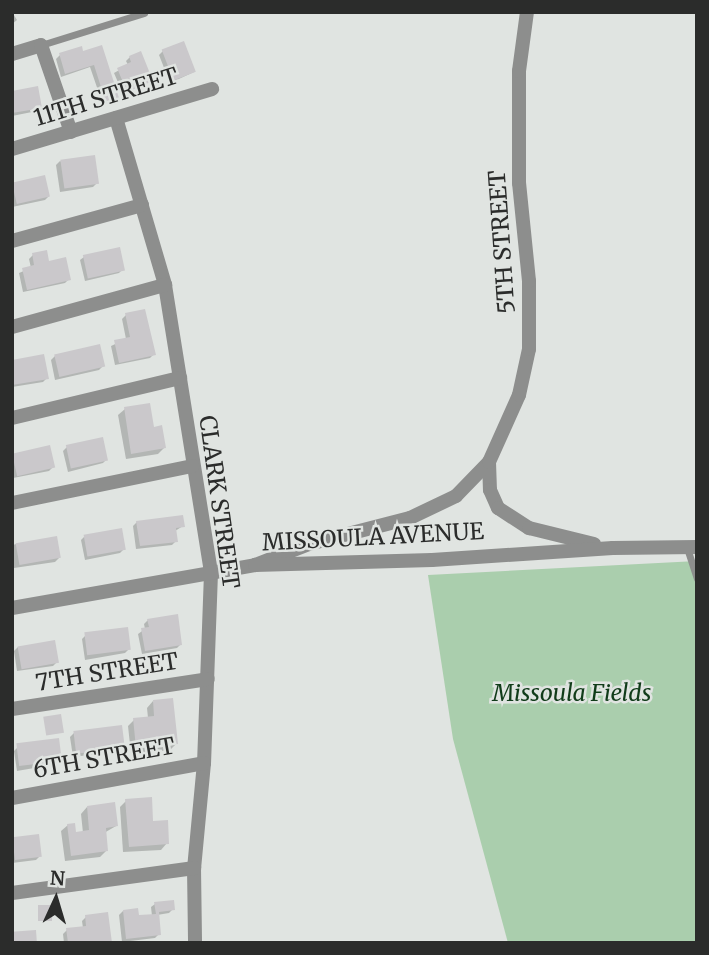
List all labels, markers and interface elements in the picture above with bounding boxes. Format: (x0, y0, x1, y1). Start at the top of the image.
street label: 11TH STREET (30, 62, 182, 132)
street label: 5TH STREET (483, 169, 521, 315)
street label: CLARK STREET (193, 414, 245, 590)
street label: MISSOULA AVENUE (261, 517, 485, 557)
street label: 7TH STREET (34, 647, 180, 697)
park label: Missoula Fields (493, 679, 651, 707)
street label: 6TH STREET (31, 732, 177, 784)
north arrow (21, 864, 91, 934)
text: N (49, 866, 66, 891)

